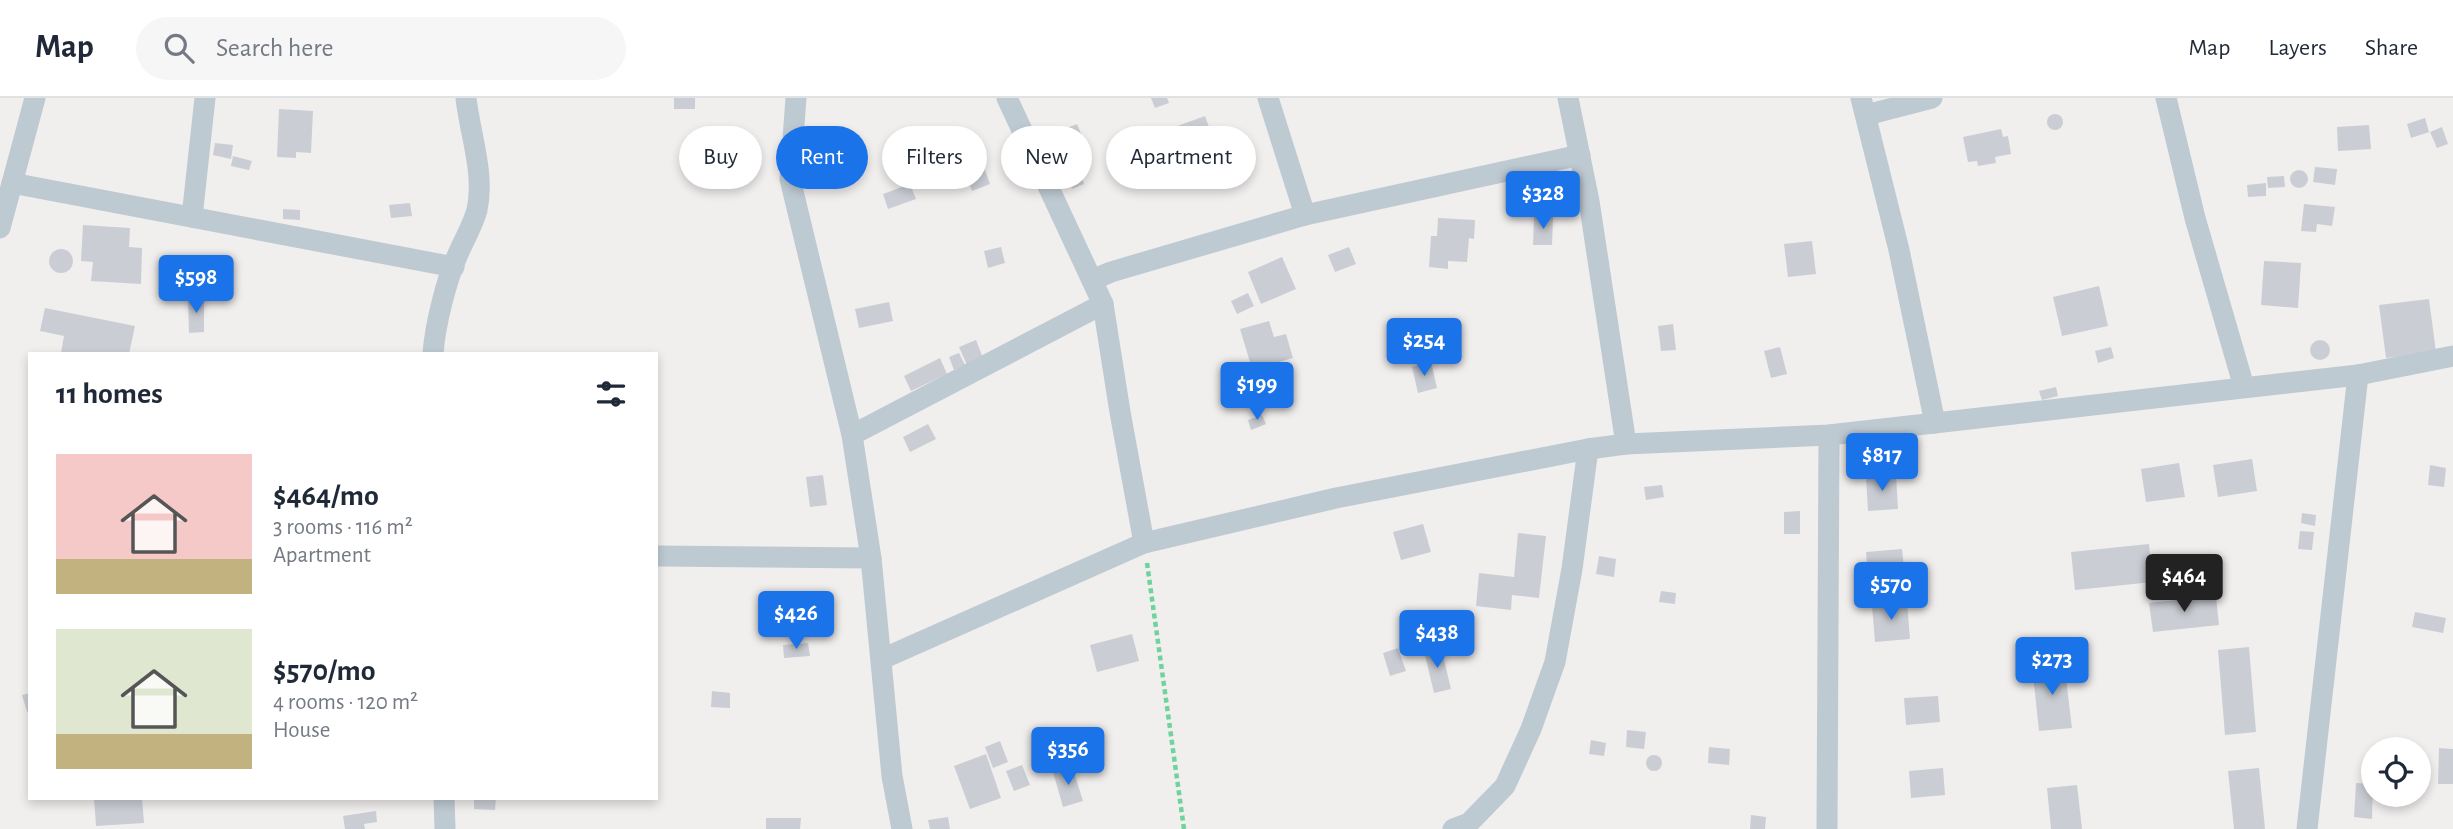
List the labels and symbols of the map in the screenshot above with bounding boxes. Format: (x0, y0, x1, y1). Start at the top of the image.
pin: $328 (1502, 172, 1584, 231)
pin: $598 (155, 256, 237, 315)
pin: $254 (1383, 318, 1465, 378)
pin: $199 (1216, 362, 1298, 422)
pin: $817 (1841, 434, 1923, 493)
pin: $464 (2143, 554, 2225, 614)
pin: $570 (1850, 562, 1932, 622)
pin: $426 (755, 592, 837, 651)
pin: $438 (1396, 610, 1478, 670)
pin: $273 (2011, 638, 2093, 697)
pin: $356 (1027, 728, 1109, 787)

